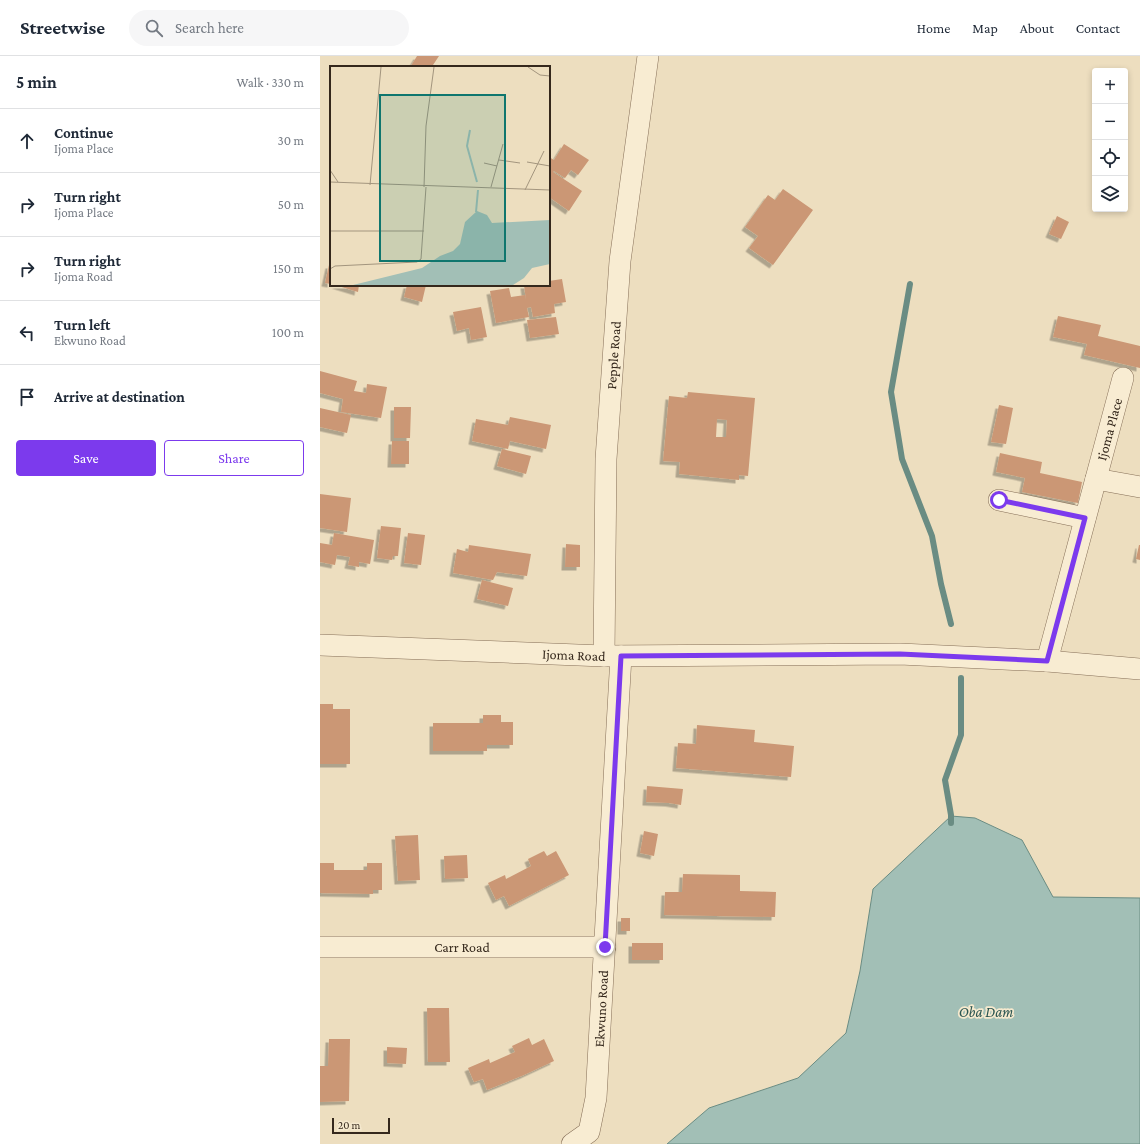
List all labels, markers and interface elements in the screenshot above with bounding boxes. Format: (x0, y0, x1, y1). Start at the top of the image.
search box (129, 10, 409, 46)
text: Streetwise (20, 17, 105, 38)
icon: search (143, 17, 165, 39)
text: Search here (175, 20, 244, 36)
text: Home (917, 20, 950, 36)
text: Map (972, 20, 998, 36)
text: About (1020, 20, 1054, 36)
text: Contact (1076, 20, 1120, 36)
inset map (330, 66, 550, 286)
map controls (1092, 68, 1128, 212)
button: + (1092, 68, 1128, 104)
text: 5 min (16, 73, 57, 92)
text: Walk · 330 m (236, 75, 304, 90)
button: − (1092, 104, 1128, 140)
text: Continue (54, 125, 113, 141)
icon: ahead (16, 130, 38, 152)
text: 30 m (278, 133, 304, 148)
button: locate (1092, 140, 1128, 176)
text: Ijoma Place (54, 141, 114, 156)
button: layers (1092, 176, 1128, 212)
text: Turn right (54, 189, 121, 205)
icon: right (16, 194, 38, 216)
text: 50 m (278, 197, 304, 212)
text: Ijoma Place (54, 205, 114, 220)
text: Turn right (54, 253, 121, 269)
icon: right (16, 258, 38, 280)
text: 150 m (273, 261, 304, 276)
text: Ijoma Road (54, 269, 113, 284)
text: Turn left (54, 317, 110, 333)
street label: Pepple Road (603, 320, 624, 390)
icon: left (16, 322, 38, 344)
text: 100 m (272, 325, 304, 340)
text: Ekwuno Road (54, 333, 126, 348)
icon: arrive (16, 386, 38, 408)
text: Arrive at destination (54, 389, 185, 405)
street label: Ijoma Place (1093, 396, 1125, 462)
button: Save (16, 440, 156, 476)
button: Share (164, 440, 304, 476)
route start (990, 491, 1008, 509)
street label: Ijoma Road (542, 646, 606, 664)
route end (596, 938, 614, 956)
street label: Carr Road (434, 939, 490, 955)
street label: Ekwuno Road (591, 969, 611, 1048)
water label: Oba Dam (959, 1004, 1013, 1020)
scale bar (332, 1116, 390, 1135)
text: 20 m (338, 1119, 360, 1131)

